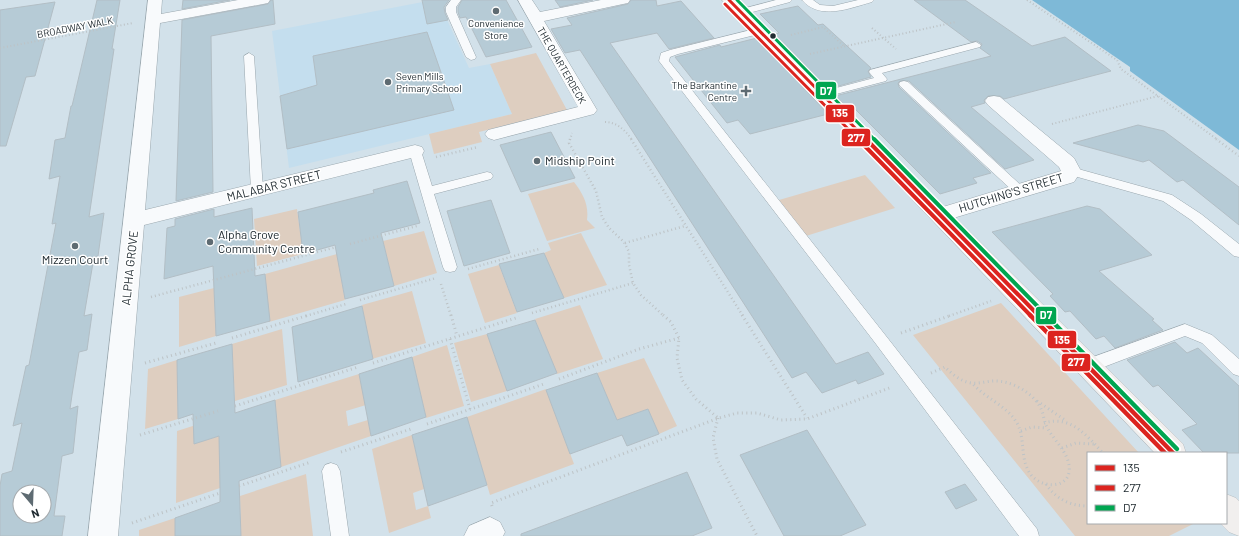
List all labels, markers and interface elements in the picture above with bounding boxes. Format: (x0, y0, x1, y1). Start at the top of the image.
marker: Convenience Store (491, 6, 501, 16)
street label: BROADWAY WALK (36, 14, 114, 40)
place label: Convenience Store (468, 17, 524, 41)
street label: THE QUARTERDECK (535, 24, 589, 106)
unlabelled marker (768, 31, 778, 41)
place label: Seven Mills Primary School (396, 70, 462, 94)
marker: Seven Mills Primary School (383, 77, 393, 87)
place label: The Barkantine Centre (671, 79, 737, 103)
line badge: D7 (815, 81, 837, 100)
text: D7 (820, 84, 833, 97)
marker: The Barkantine Centre (740, 85, 752, 97)
line badge: 135 (825, 104, 855, 123)
text: 135 (832, 106, 848, 119)
line badge: 277 (841, 128, 871, 147)
text: 277 (847, 131, 865, 144)
place label: Midship Point (545, 153, 615, 167)
marker: Midship Point (532, 156, 542, 166)
street label: MALABAR STREET (225, 166, 323, 204)
street label: HUTCHING'S STREET (957, 169, 1065, 215)
place label: Alpha Grove Community Centre (218, 227, 315, 255)
street label: ALPHA GROVE (118, 230, 140, 306)
marker: Alpha Grove Community Centre (205, 237, 215, 247)
marker: Mizzen Court (70, 241, 80, 251)
place label: Mizzen Court (42, 252, 108, 266)
line badge: D7 (1035, 306, 1057, 325)
text: D7 (1040, 308, 1053, 321)
line badge: 135 (1047, 330, 1077, 349)
text: 135 (1054, 333, 1070, 346)
line badge: 277 (1061, 353, 1091, 372)
text: 277 (1067, 355, 1085, 368)
legend (1087, 452, 1227, 524)
text: 135 (1123, 460, 1140, 474)
text: 277 (1123, 480, 1141, 494)
north arrow (12, 484, 52, 524)
text: D7 (1123, 500, 1136, 514)
text: N (30, 507, 41, 521)

